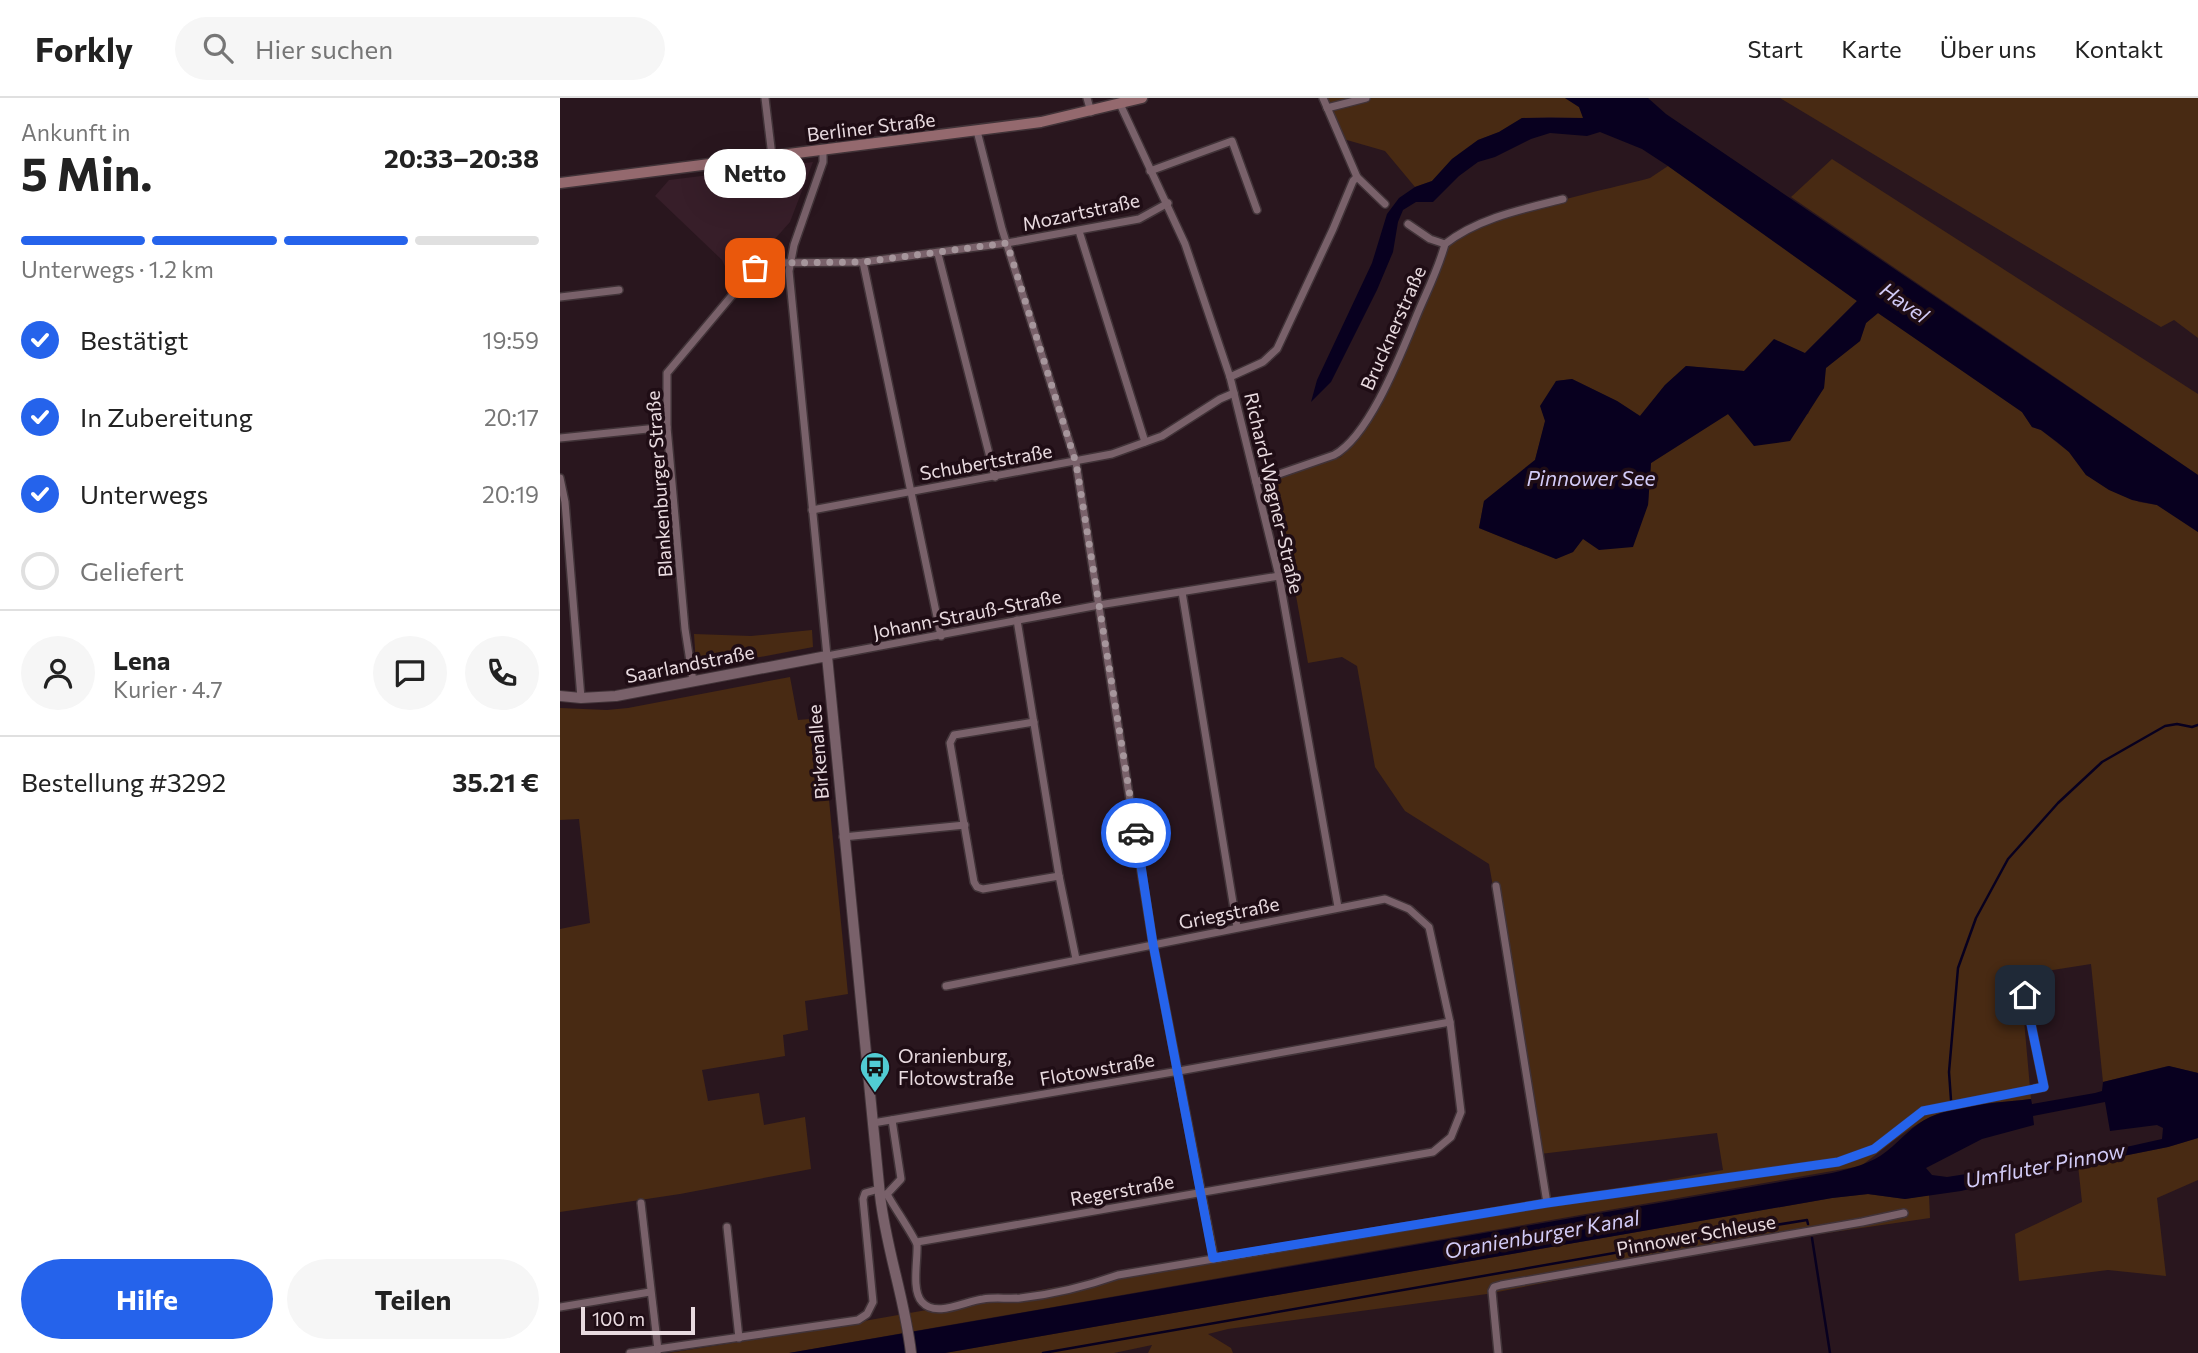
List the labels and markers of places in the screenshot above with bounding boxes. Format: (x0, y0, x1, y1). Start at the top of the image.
callout: Netto (704, 149, 806, 198)
pin (725, 238, 785, 298)
pin (1995, 965, 2055, 1025)
place label: Oranienburg, Flotowstraße (898, 1044, 1014, 1089)
bus stop icon: Oranienburg, Flotowstraße (858, 1050, 892, 1094)

